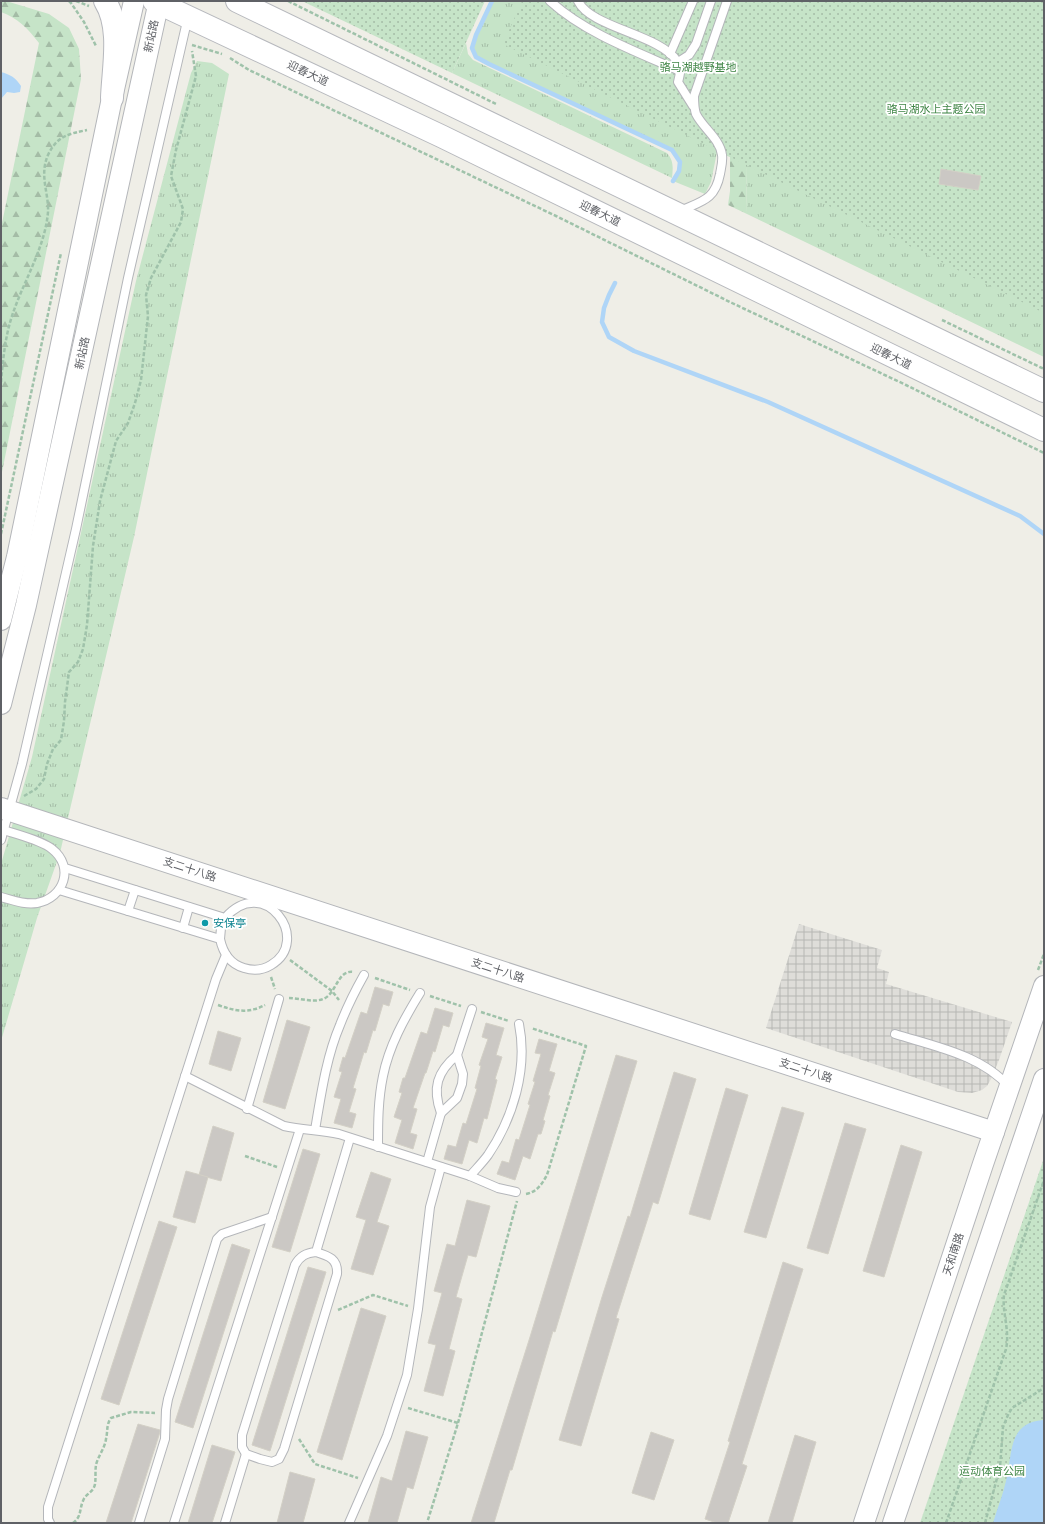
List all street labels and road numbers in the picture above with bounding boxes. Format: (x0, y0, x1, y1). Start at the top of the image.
street label: 新站路 (141, 18, 161, 54)
street label: 迎春大道 (285, 57, 331, 89)
street label: 迎春大道 (577, 197, 623, 229)
street label: 新站路 (72, 335, 92, 371)
street label: 迎春大道 (868, 340, 914, 372)
street label: 支二十八路 (162, 854, 218, 884)
street label: 支二十八路 (470, 955, 526, 985)
street label: 支二十八路 (778, 1055, 834, 1085)
street label: 天和南路 (940, 1231, 966, 1277)

